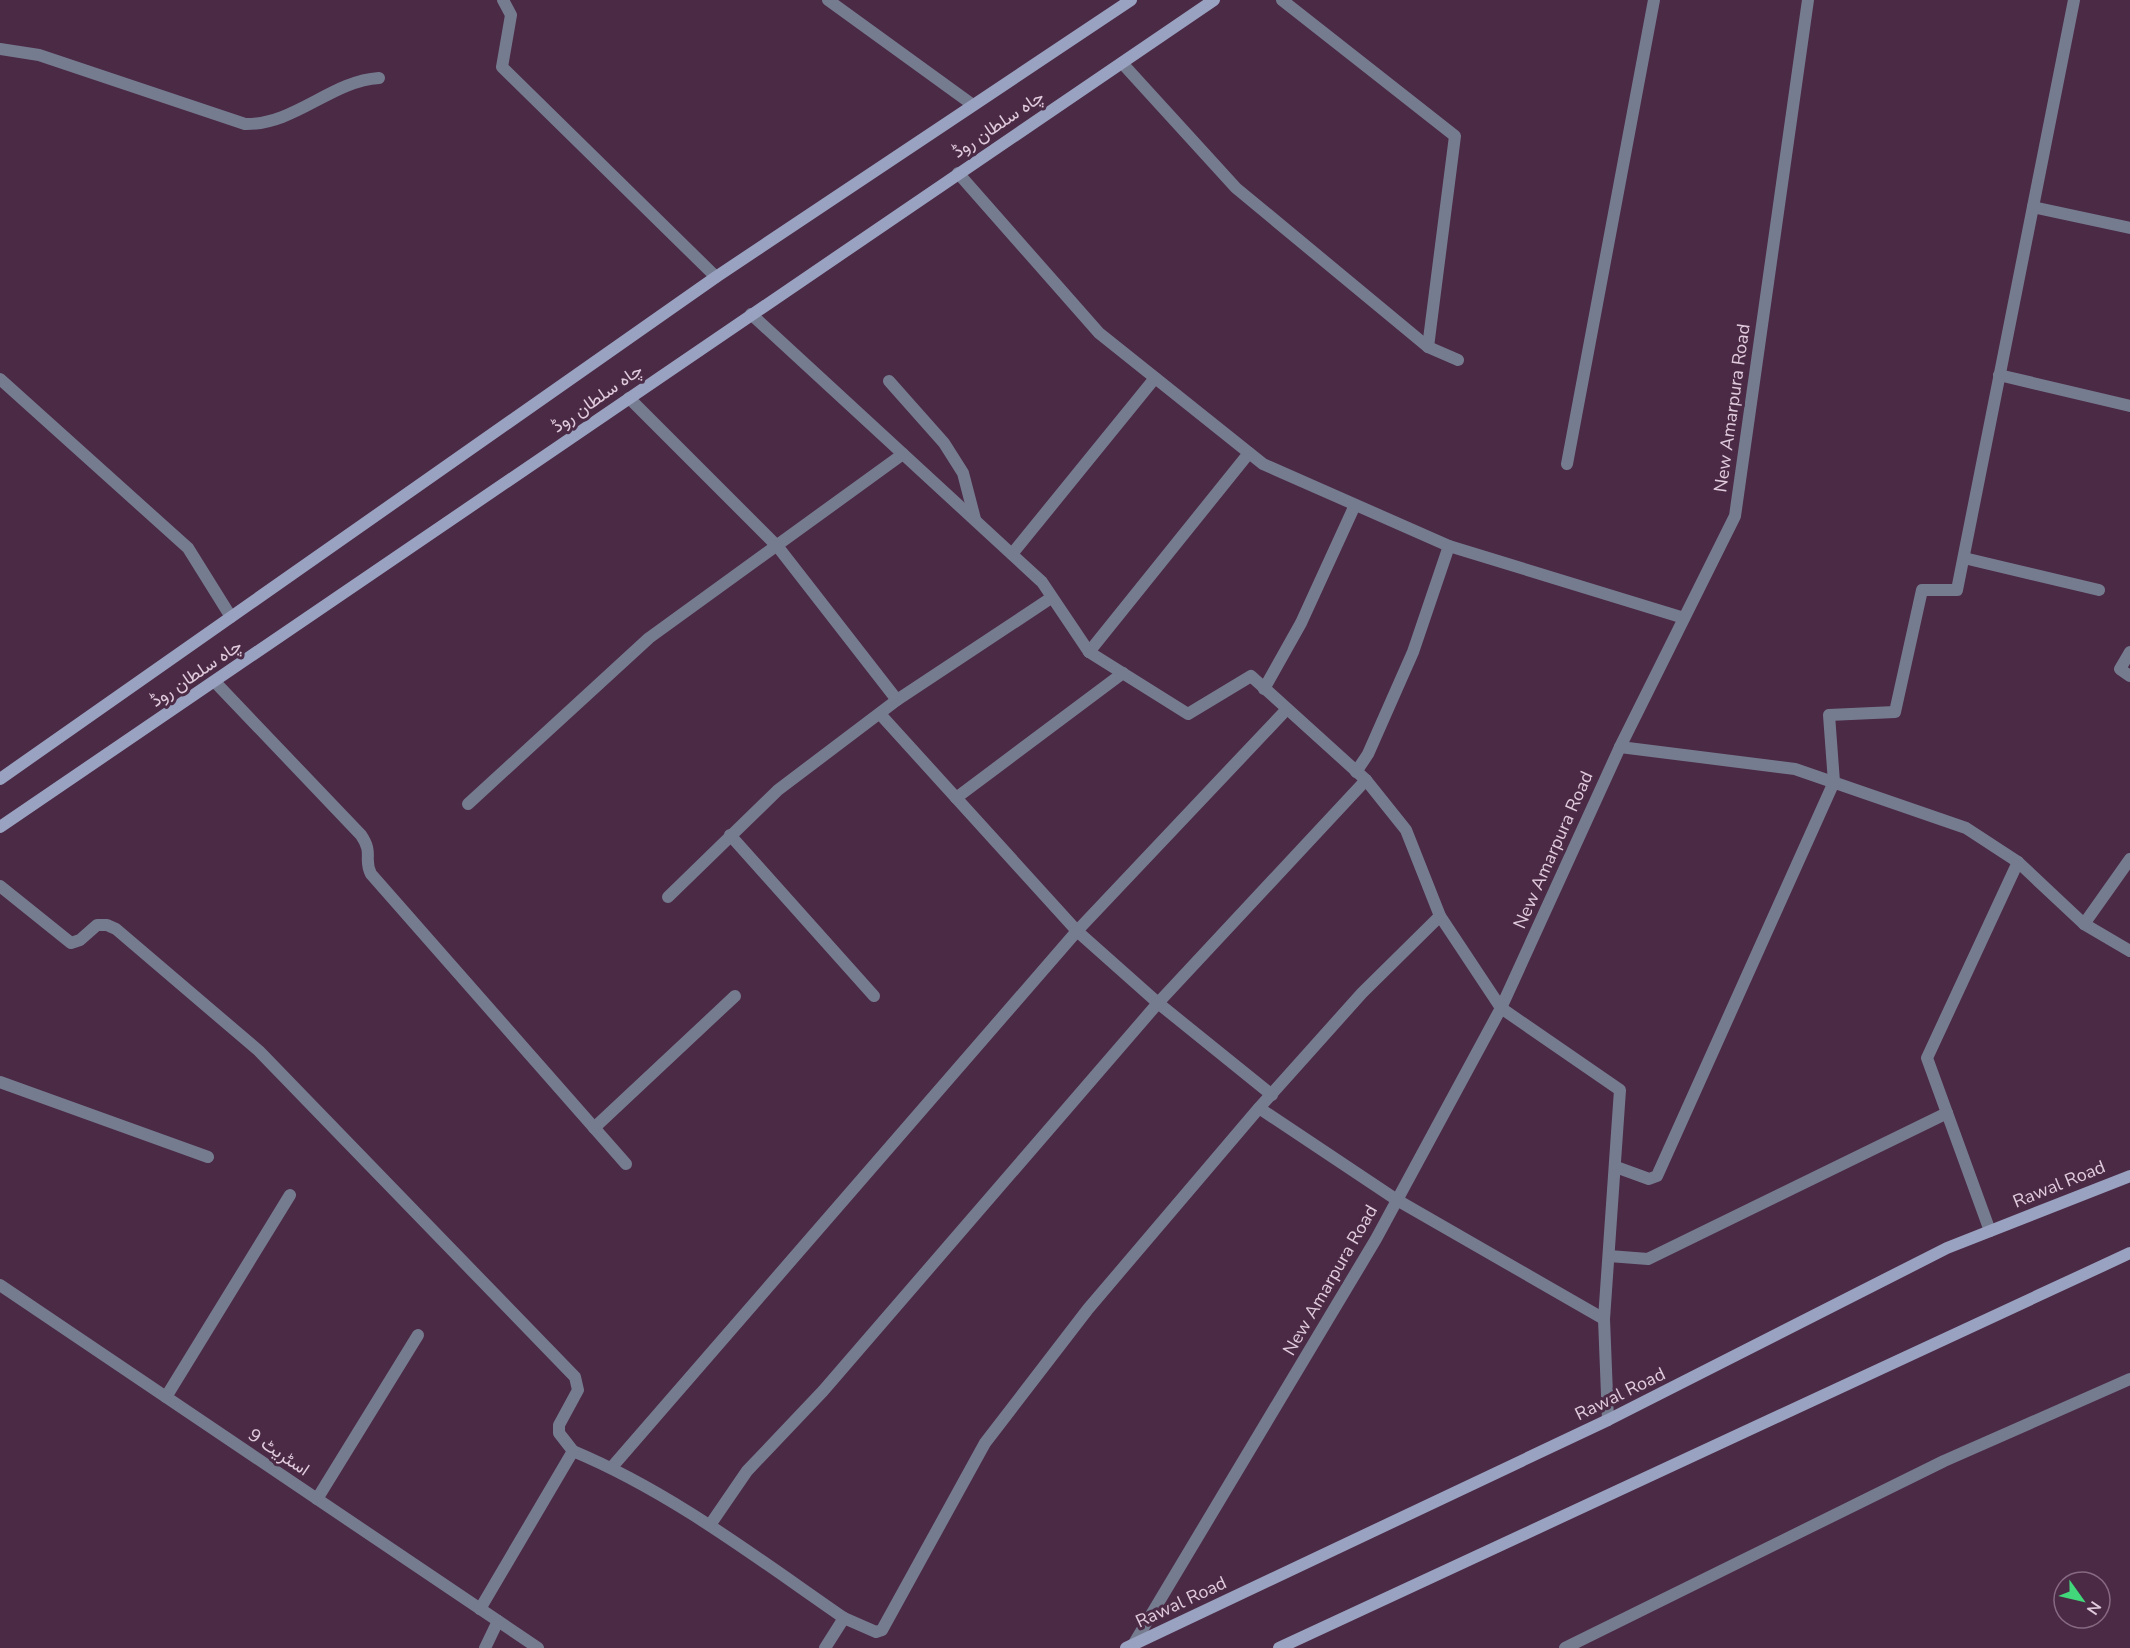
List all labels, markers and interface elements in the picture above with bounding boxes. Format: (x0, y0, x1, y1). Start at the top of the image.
street label: چاہ سلطان روڈ (947, 84, 1049, 164)
street label: New Amarpura Road (1708, 322, 1756, 494)
street label: چاہ سلطان روڈ (547, 358, 647, 438)
street label: چاہ سلطان روڈ (145, 633, 247, 713)
street label: New Amarpura Road (1507, 767, 1599, 933)
street label: Rawal Road (2009, 1155, 2109, 1213)
street label: New Amarpura Road (1277, 1200, 1383, 1360)
street label: Rawal Road (1571, 1362, 1669, 1426)
street label: اسٹریٹ 9 (244, 1423, 314, 1481)
street label: Rawal Road (1132, 1570, 1230, 1634)
north arrow (2052, 1570, 2112, 1630)
text: N (2081, 1597, 2106, 1619)

